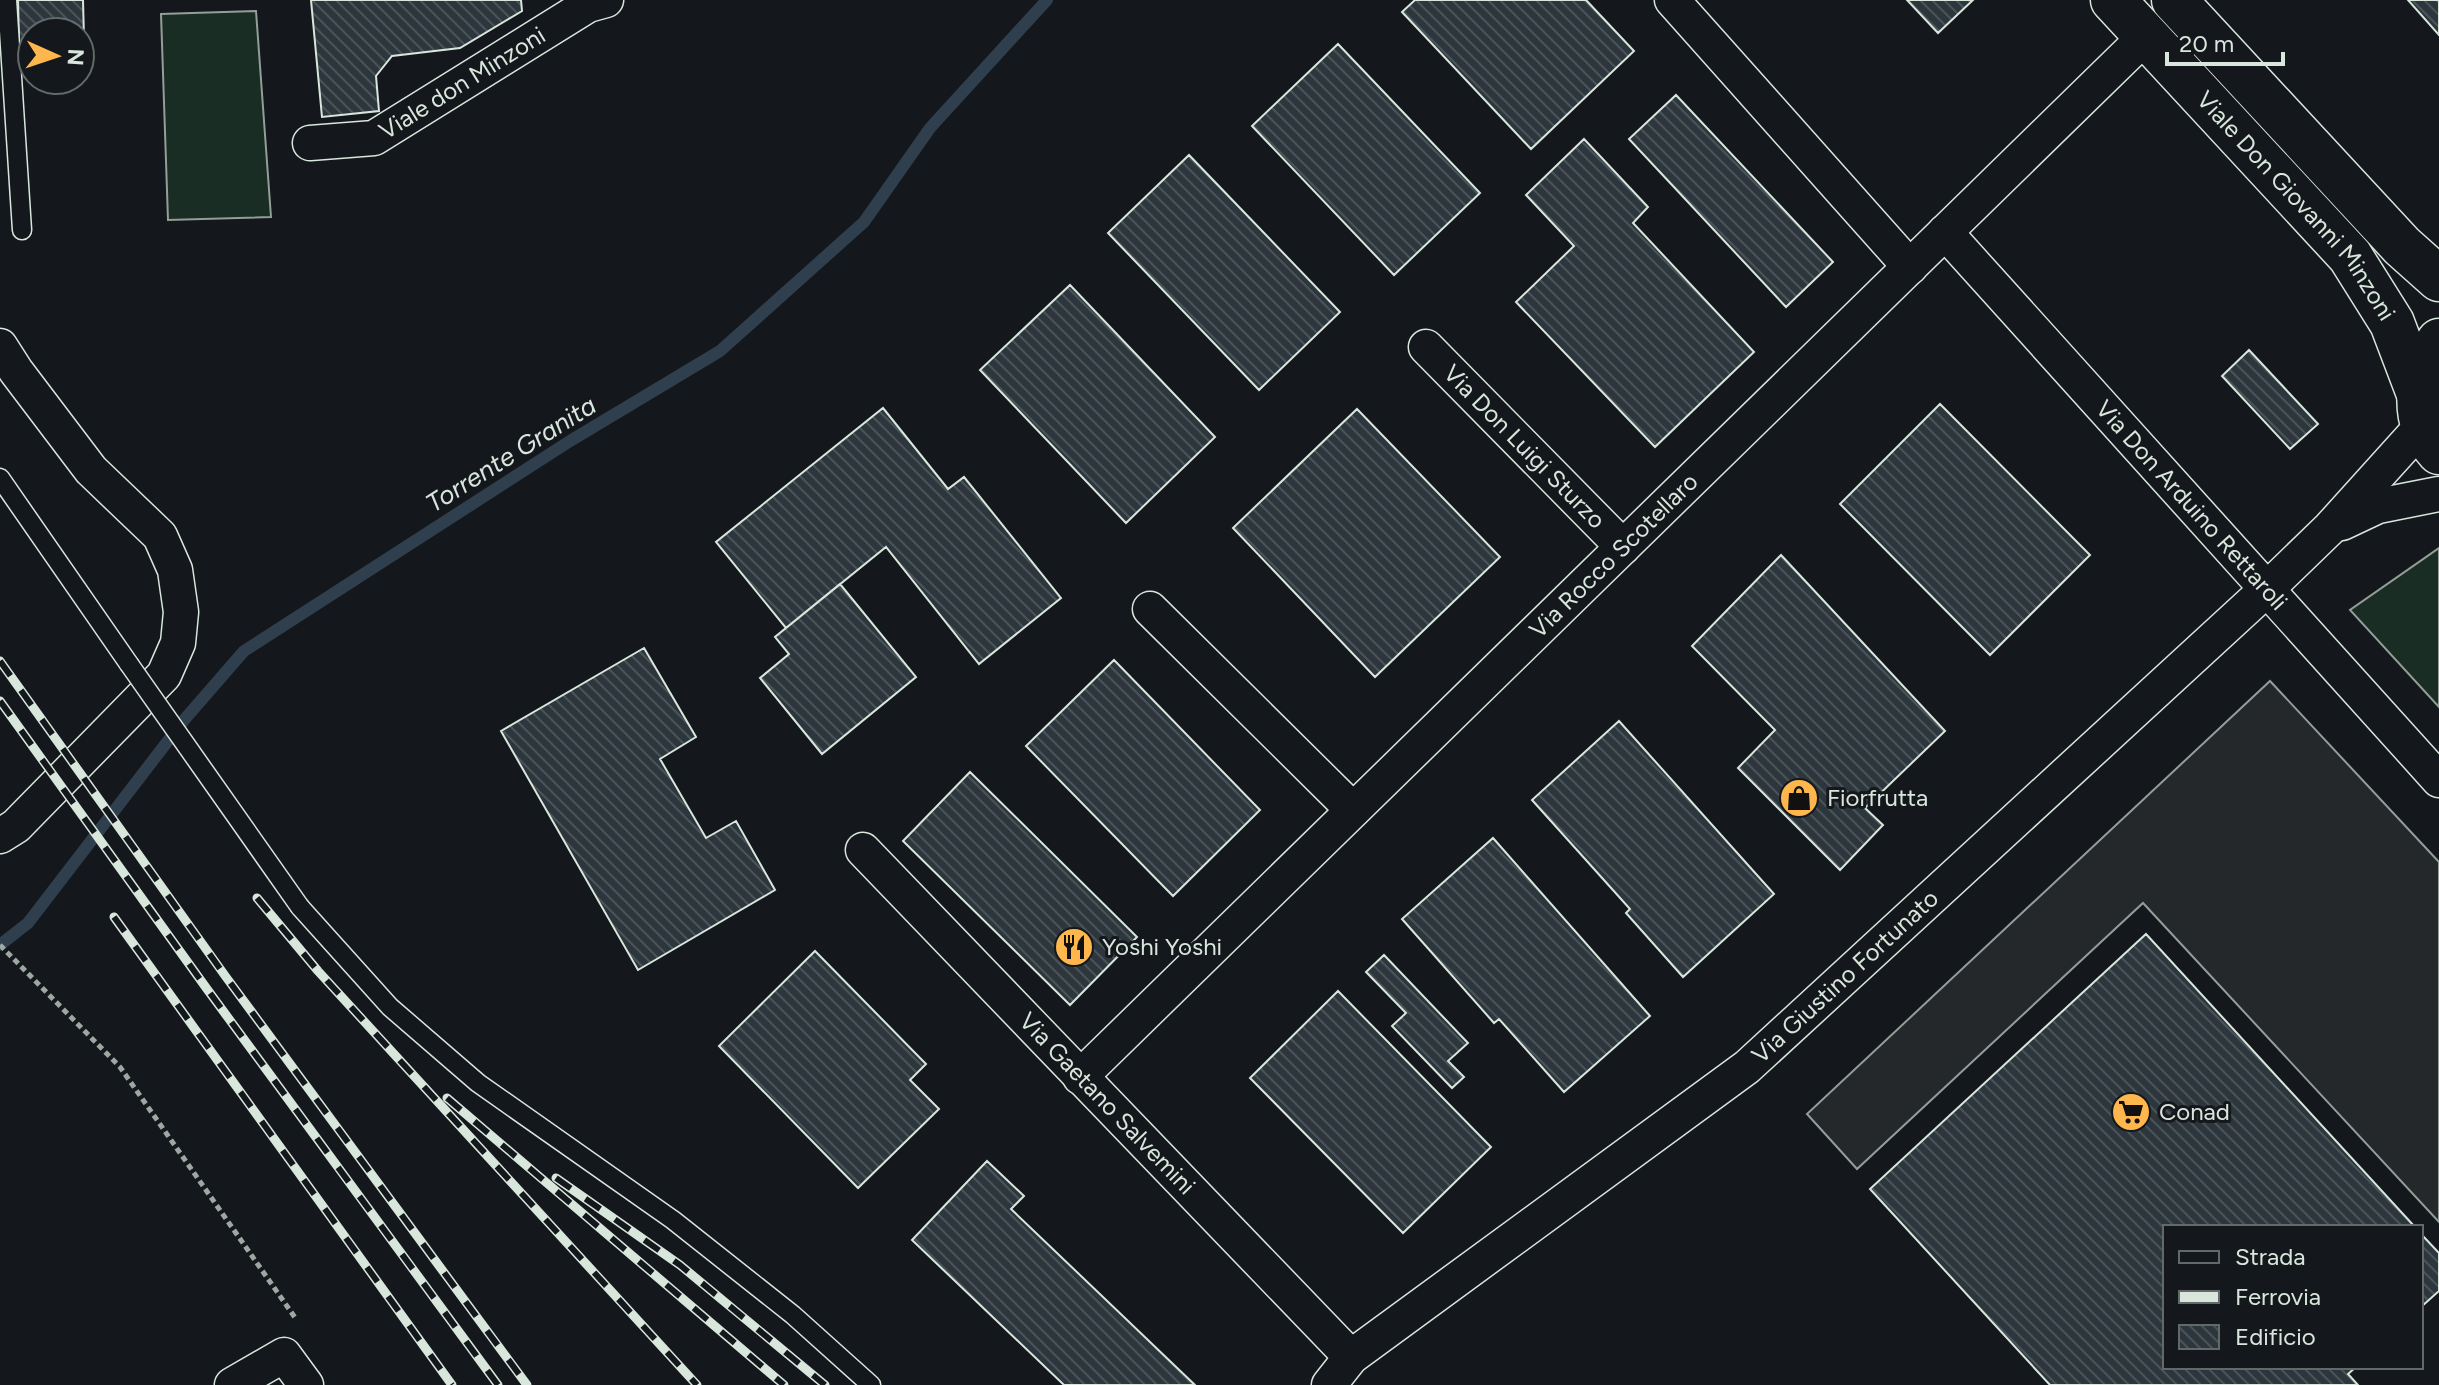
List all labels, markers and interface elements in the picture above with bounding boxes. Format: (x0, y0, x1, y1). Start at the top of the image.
north arrow (16, 16, 96, 96)
scale bar (2167, 16, 2283, 66)
street label: Viale don Minzoni (374, 20, 550, 145)
text: 20 m (2179, 29, 2234, 58)
text: N (62, 48, 89, 66)
street label: Viale Don Giovanni Minzoni (2191, 85, 2402, 326)
street label: Via Don Luigi Sturzo (1438, 358, 1612, 534)
water label: Torrente Granita (420, 389, 602, 519)
street label: Via Don Arduino Rettaroli (2090, 394, 2294, 616)
street label: Via Rocco Scotellaro (1523, 467, 1704, 644)
shop icon: Fiorfrutta (1778, 777, 1820, 819)
place label: Fiorfrutta (1827, 783, 1928, 812)
street label: Via Giustino Fortunato (1746, 883, 1944, 1069)
restaurant icon: Yoshi Yoshi (1053, 926, 1095, 968)
place label: Yoshi Yoshi (1102, 932, 1222, 961)
street label: Via Gaetano Salvemini (1013, 1006, 1202, 1200)
supermarket icon: Conad (2110, 1091, 2152, 1133)
place label: Conad (2159, 1097, 2230, 1126)
legend (2163, 1225, 2423, 1369)
text: Strada (2235, 1242, 2305, 1271)
text: Ferrovia (2235, 1282, 2321, 1311)
text: Edificio (2235, 1322, 2316, 1351)

